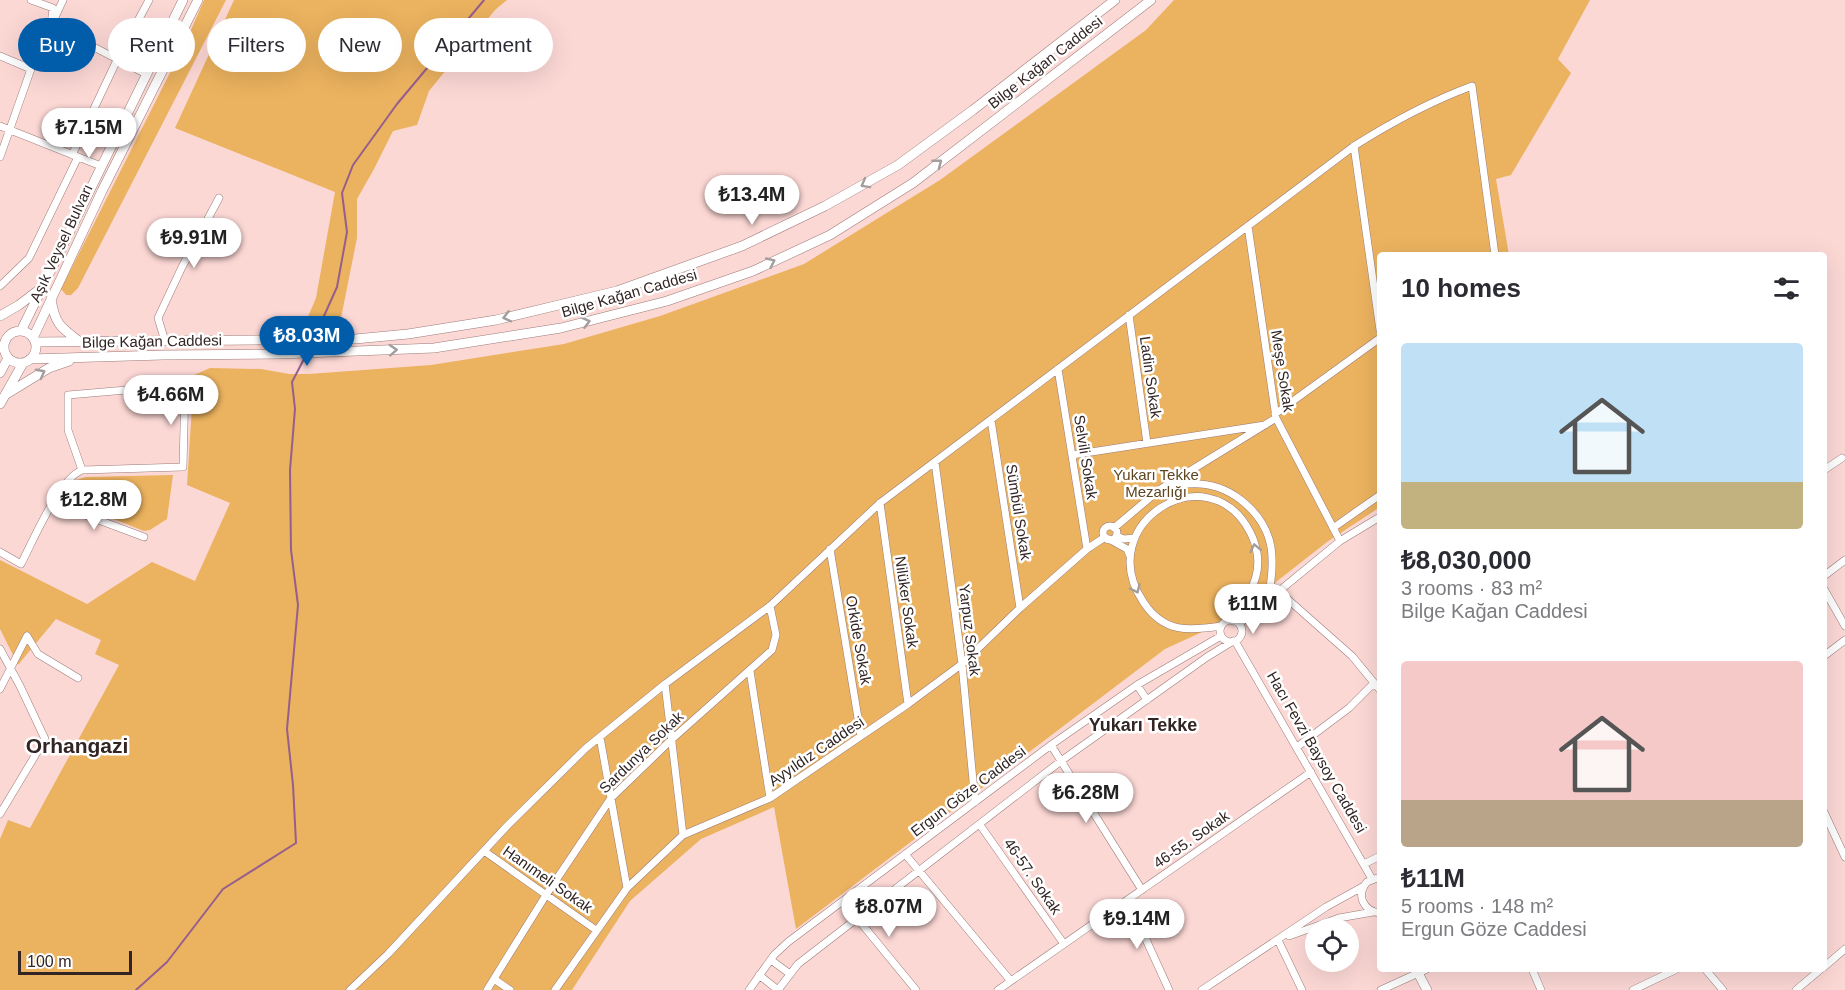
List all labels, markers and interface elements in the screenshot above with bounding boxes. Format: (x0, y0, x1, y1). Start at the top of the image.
street label: Bilge Kağan Caddesi (985, 12, 1105, 112)
chip: Buy (18, 18, 96, 72)
chip: Rent (108, 18, 195, 72)
chip: Filters (207, 18, 306, 72)
chip: New (318, 18, 402, 72)
chip: Apartment (414, 18, 553, 72)
pin: ₺7.15M (40, 108, 138, 159)
text: ₺7.15M (55, 116, 123, 138)
one-way arrow (932, 159, 943, 170)
pin: ₺13.4M (703, 175, 801, 226)
one-way arrow (861, 176, 871, 188)
street label: Aşık Veysel Bulvarı (26, 181, 96, 305)
text: ₺13.4M (718, 183, 786, 205)
pin: ₺9.91M (145, 218, 243, 269)
text: ₺9.91M (160, 226, 228, 248)
one-way arrow (765, 258, 776, 270)
street label: Bilge Kağan Caddesi (559, 266, 699, 320)
icon: filters (1770, 272, 1803, 305)
text: 10 homes (1401, 273, 1521, 303)
one-way arrow (502, 310, 512, 323)
pin: ₺8.03M (258, 316, 356, 367)
one-way arrow (581, 316, 591, 329)
text: ₺8.03M (273, 324, 341, 346)
street label: Meşe Sokak (1268, 329, 1298, 414)
street label: Bilge Kağan Caddesi (82, 331, 222, 351)
street label: Ladin Sokak (1137, 335, 1165, 420)
one-way arrow (389, 344, 398, 357)
one-way arrow (34, 369, 45, 380)
pin: ₺4.66M (122, 375, 220, 426)
icon: home (1548, 382, 1656, 490)
text: ₺4.66M (137, 383, 205, 405)
street label: Selvili Sokak (1071, 414, 1101, 501)
street label: Sümbül Sokak (1003, 463, 1035, 562)
park label: Yukarı Tekke Mezarlığı (1113, 466, 1199, 500)
pin: ₺12.8M (45, 480, 143, 531)
text: ₺12.8M (60, 488, 128, 510)
one-way arrow (1250, 543, 1263, 553)
text: ₺8,030,000 (1401, 545, 1532, 575)
street label: Nilüker Sokak (892, 555, 922, 649)
text: 3 rooms · 83 m² (1401, 577, 1542, 599)
one-way arrow (1129, 582, 1141, 593)
street label: Yarpuz Sokak (956, 583, 984, 677)
pin: ₺11M (1217, 584, 1289, 635)
text: ₺11M (1228, 592, 1278, 614)
street label: Orkide Sokak (843, 594, 875, 686)
text: Bilge Kağan Caddesi (1401, 600, 1588, 622)
street label: Hacı Fevzi Baysoy Caddesi (1264, 668, 1370, 836)
icon: home (1548, 700, 1656, 808)
street label: Sardunya Sokak (596, 707, 687, 796)
street label: Ayyıldız Caddesi (765, 713, 867, 789)
district label: Yukarı Tekke (1089, 715, 1197, 735)
district label: Orhangazi (26, 734, 128, 757)
street label: Ergun Göze Caddesi (907, 742, 1029, 840)
pin: ₺6.28M (1037, 773, 1135, 824)
text: ₺6.28M (1052, 781, 1120, 803)
street label: 46-55. Sokak (1150, 806, 1232, 871)
street label: 46-57. Sokak (1001, 835, 1066, 917)
street label: Hanımeli Sokak (500, 842, 596, 916)
text: ₺11M (1401, 863, 1465, 893)
pin: ₺8.07M (840, 887, 938, 938)
text: ₺8.07M (855, 895, 923, 917)
text: 5 rooms · 148 m² (1401, 895, 1553, 917)
pin: ₺9.14M (1088, 899, 1186, 950)
text: ₺9.14M (1103, 907, 1171, 929)
map controls (1305, 918, 1359, 972)
button: locate (1305, 918, 1359, 972)
text: Ergun Göze Caddesi (1401, 918, 1587, 940)
scale bar (18, 948, 132, 976)
text: 100 m (27, 953, 71, 970)

